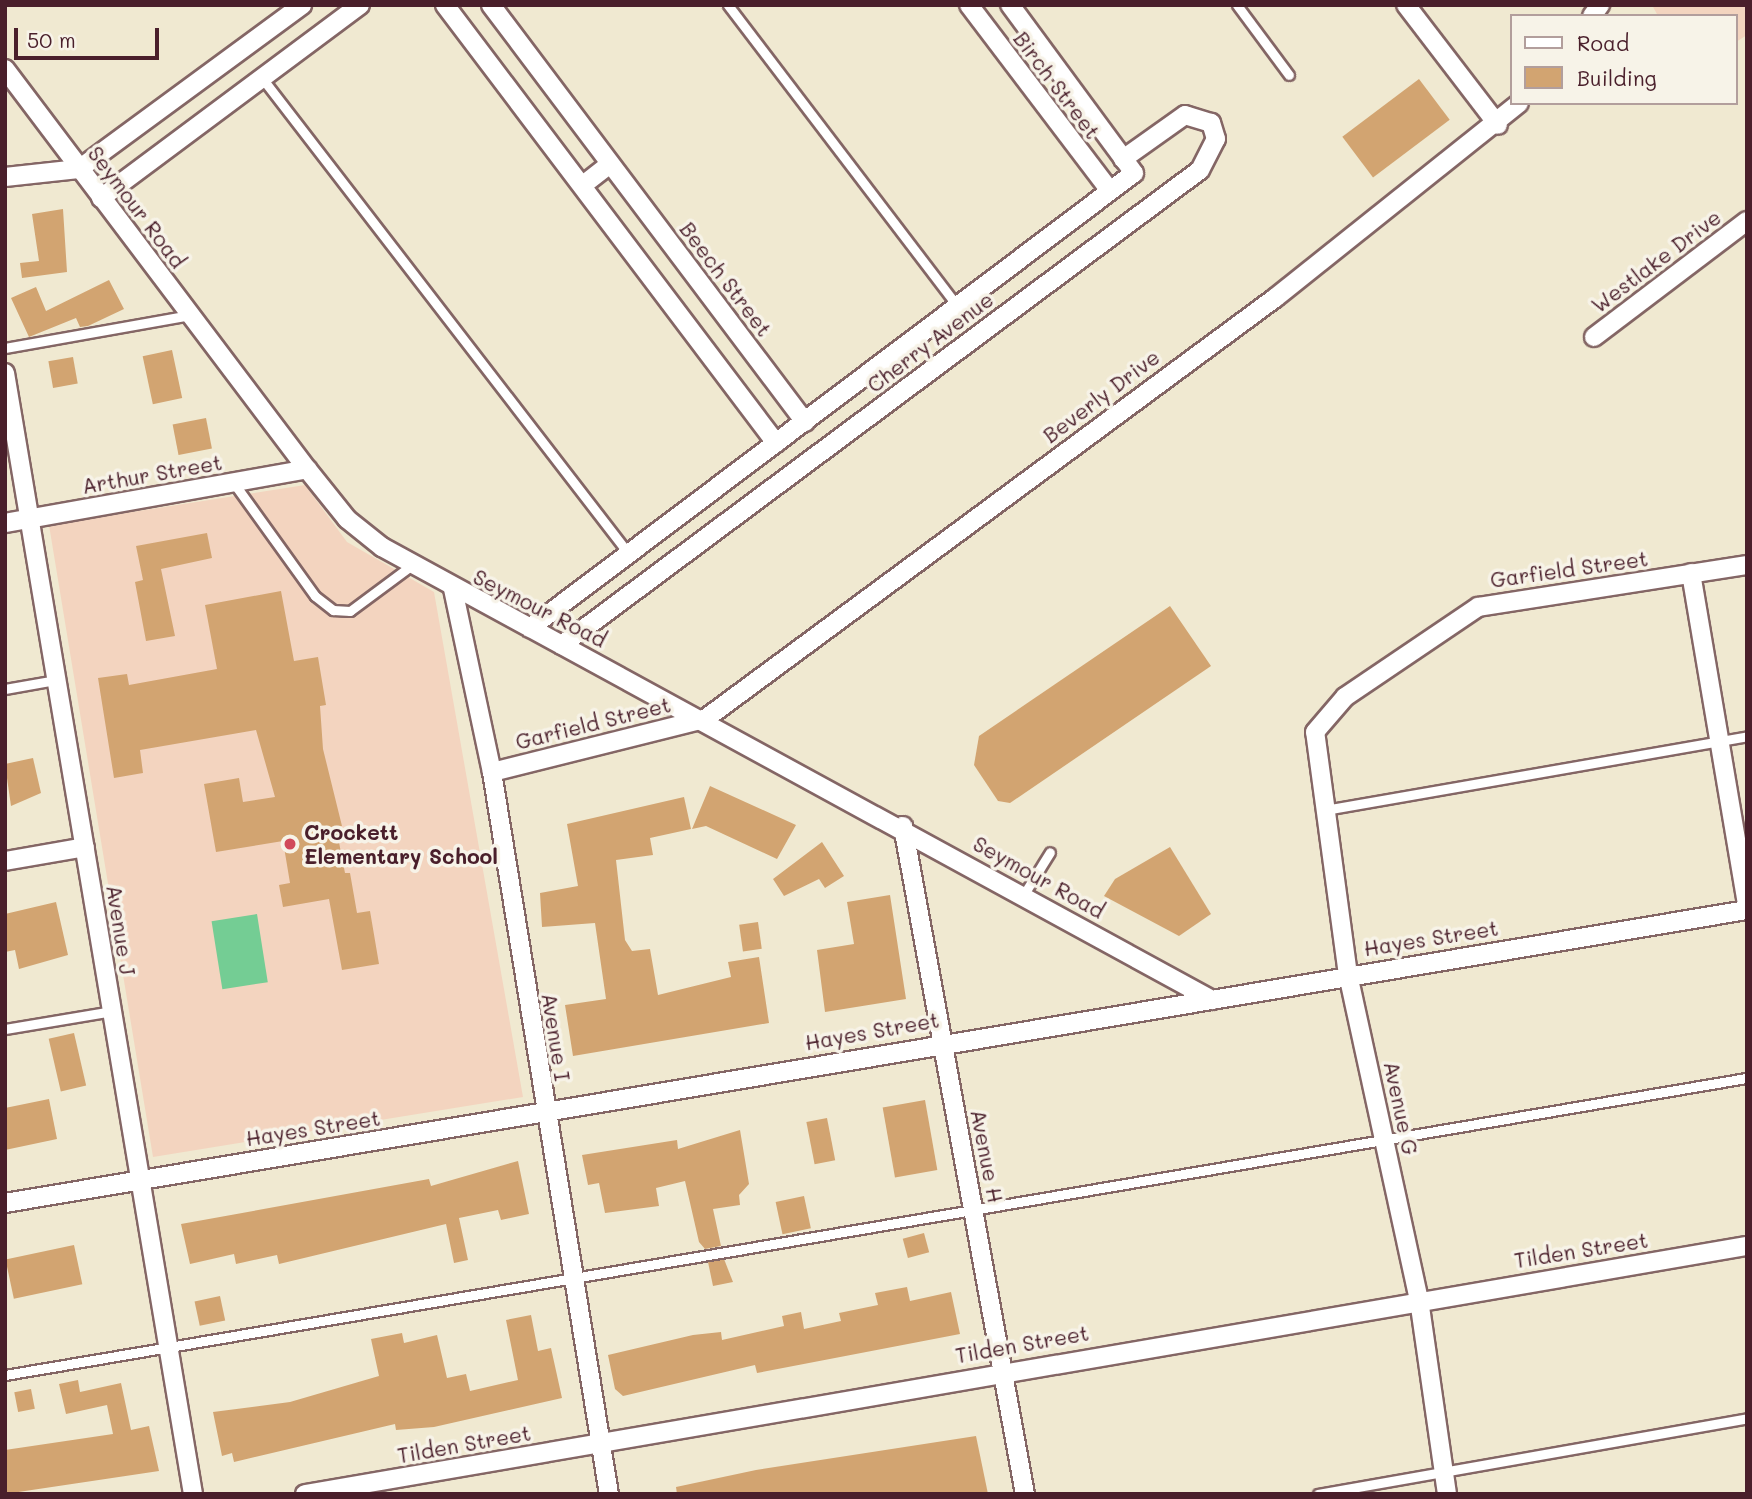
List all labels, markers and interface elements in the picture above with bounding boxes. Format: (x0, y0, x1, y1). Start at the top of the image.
scale bar (18, 14, 163, 58)
legend (1510, 14, 1738, 105)
text: 50 m (27, 26, 76, 53)
street label: Birch Street (1008, 26, 1106, 144)
text: Road (1577, 29, 1629, 56)
text: Building (1577, 64, 1657, 91)
street label: Seymour Road (83, 141, 191, 273)
street label: Westlake Drive (1586, 204, 1726, 318)
street label: Beech Street (675, 217, 777, 341)
street label: Cherry Avenue (862, 286, 998, 398)
street label: Beverly Drive (1038, 344, 1164, 448)
street label: Arthur Street (80, 449, 224, 499)
street label: Garfield Street (1489, 545, 1649, 593)
street label: Seymour Road (469, 564, 611, 652)
street label: Garfield Street (513, 692, 673, 754)
place label: Crockett Elementary School (304, 819, 498, 869)
street label: Seymour Road (969, 831, 1109, 923)
marker: Crockett Elementary School (282, 836, 298, 852)
street label: Avenue J (101, 883, 141, 977)
street label: Hayes Street (1362, 915, 1500, 961)
street label: Avenue I (537, 991, 575, 1083)
street label: Hayes Street (803, 1007, 941, 1055)
street label: Avenue G (1379, 1059, 1423, 1157)
street label: Hayes Street (244, 1105, 382, 1151)
street label: Avenue H (966, 1107, 1008, 1205)
street label: Tilden Street (1512, 1227, 1650, 1273)
street label: Tilden Street (953, 1320, 1091, 1368)
street label: Tilden Street (395, 1420, 533, 1468)

